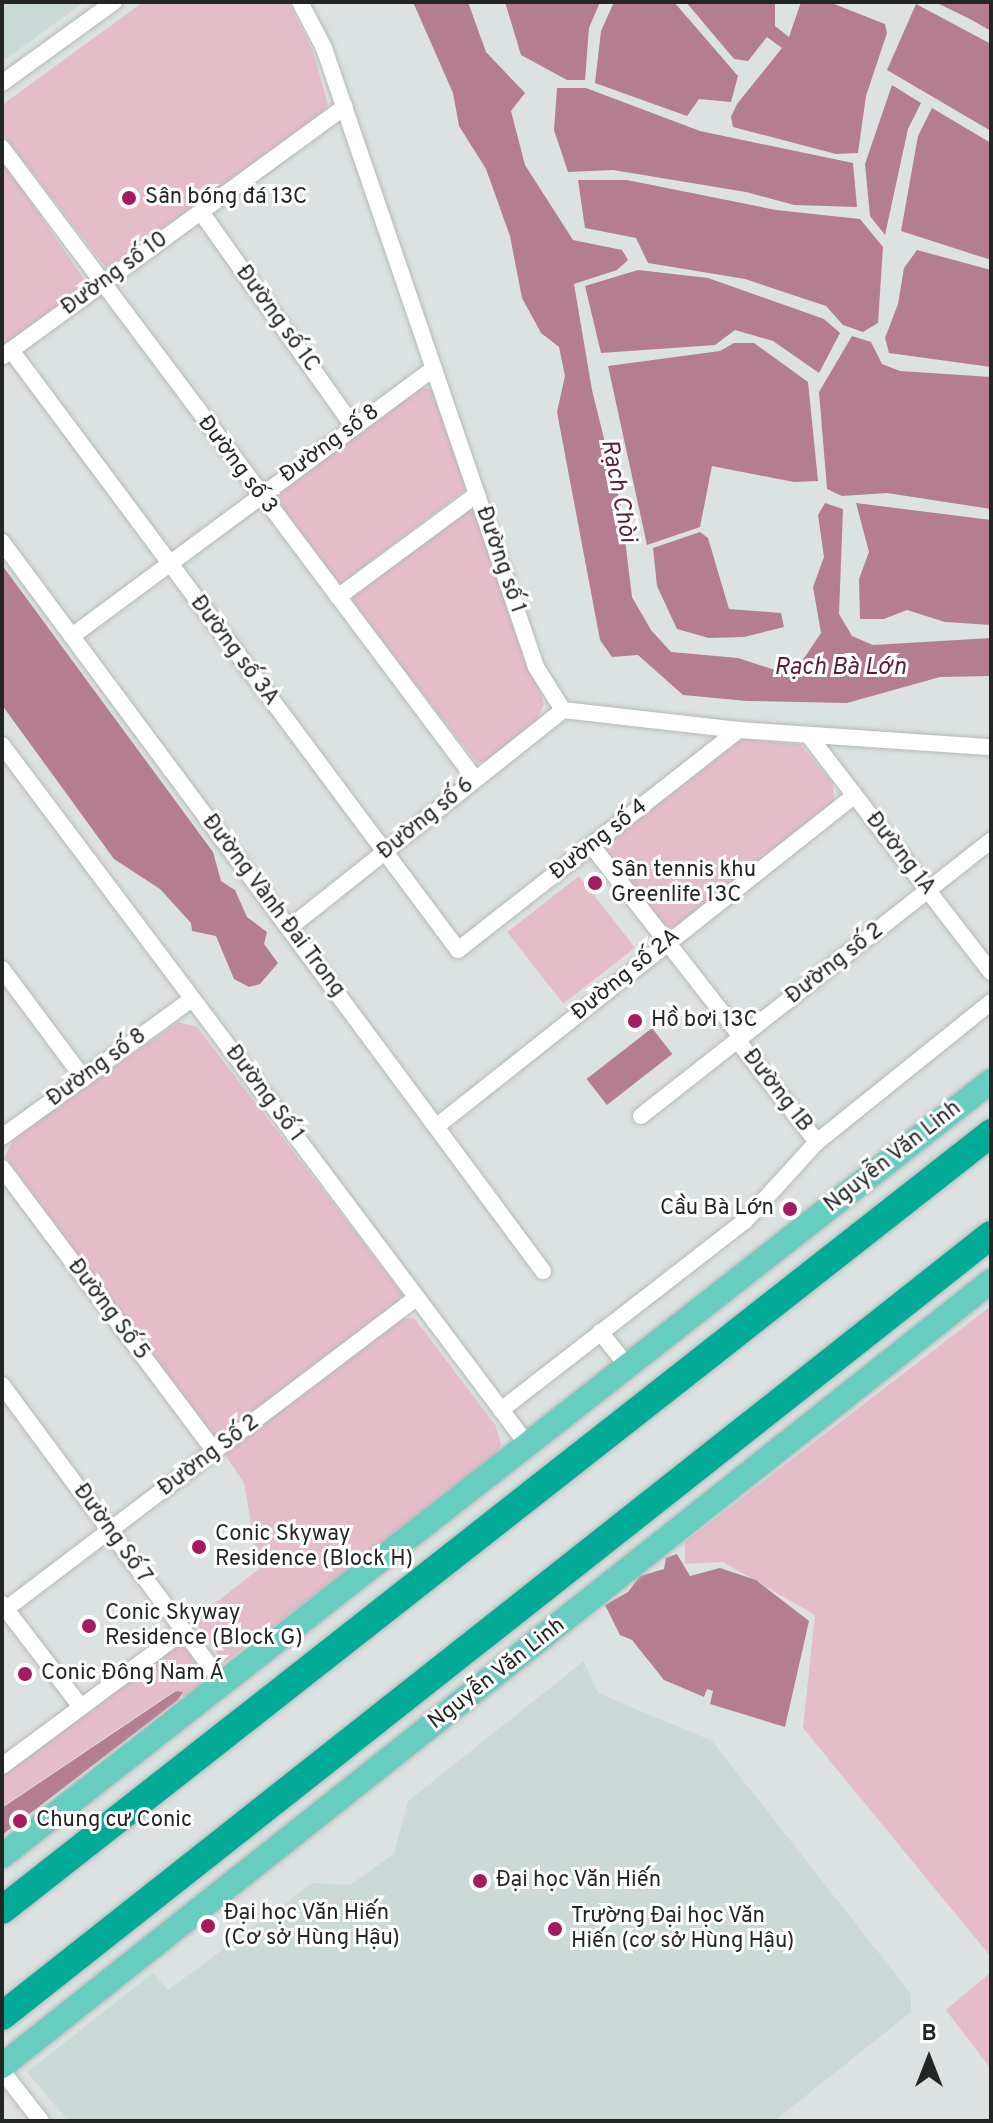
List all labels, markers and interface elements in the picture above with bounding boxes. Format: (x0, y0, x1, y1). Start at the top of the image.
place label: Sân bóng đá 13C (145, 185, 307, 211)
marker: Sân bóng đá 13C (120, 189, 138, 207)
street label: Đường số 10 (57, 227, 173, 321)
street label: Đường số 1C (230, 261, 324, 377)
street label: Đường số 8 (275, 399, 385, 489)
street label: Đường số 3 (192, 411, 282, 519)
water label: Rạch Chòi (593, 437, 641, 545)
street label: Đường số 1 (469, 503, 531, 617)
street label: Đường số 3A (184, 591, 284, 711)
water label: Rạch Bà Lớn (774, 655, 906, 683)
street label: Đường số 6 (373, 772, 479, 866)
street label: Đường số 4 (545, 794, 653, 886)
street label: Đường 1A (860, 807, 940, 901)
street label: Đường Vành Đai Trong (195, 809, 351, 1003)
place label: Sân tennis khu Greenlife 13C (611, 857, 756, 908)
marker: Sân tennis khu Greenlife 13C (586, 874, 604, 892)
street label: Đường số 2 (781, 918, 889, 1010)
street label: Đường số 2A (567, 923, 685, 1027)
place label: Hồ bơi 13C (651, 1008, 758, 1034)
marker: Hồ bơi 13C (626, 1012, 644, 1030)
street label: Đường số 8 (42, 1023, 152, 1113)
street label: Đường Số 1 (219, 1041, 309, 1147)
street label: Đường 1B (737, 1044, 817, 1138)
street label: Nguyễn Văn Linh (819, 1095, 967, 1219)
place label: Cầu Bà Lớn (660, 1196, 774, 1222)
marker: Cầu Bà Lớn (781, 1200, 799, 1218)
street label: Đường Số 5 (62, 1254, 154, 1366)
street label: Đường Số 2 (153, 1410, 265, 1502)
street label: Đường Số 7 (67, 1479, 157, 1589)
place label: Conic Skyway Residence (Block H) (215, 1521, 413, 1572)
marker: Conic Skyway Residence (Block H) (190, 1538, 208, 1556)
place label: Conic Skyway Residence (Block G) (105, 1600, 303, 1652)
street label: Nguyễn Văn Linh (423, 1612, 571, 1736)
marker: Conic Skyway Residence (Block G) (80, 1617, 98, 1635)
place label: Conic Đông Nam Á (41, 1661, 225, 1687)
marker: Conic Đông Nam Á (16, 1665, 34, 1683)
place label: Chung cư Conic (36, 1808, 192, 1834)
marker: Chung cư Conic (11, 1812, 29, 1830)
place label: Đại học Văn Hiến (496, 1868, 662, 1894)
marker: Đại học Văn Hiến (471, 1872, 489, 1890)
place label: Đại học Văn Hiến (Cơ sở Hùng Hậu) (224, 1900, 400, 1952)
place label: Trường Đại học Văn Hiến (cơ sở Hùng Hậu) (571, 1903, 794, 1954)
marker: Đại học Văn Hiến (Cơ sở Hùng Hậu) (199, 1917, 217, 1935)
marker: Trường Đại học Văn Hiến (cơ sở Hùng Hậu) (546, 1920, 564, 1938)
north arrow (889, 2019, 969, 2099)
text: B (921, 2021, 937, 2048)

